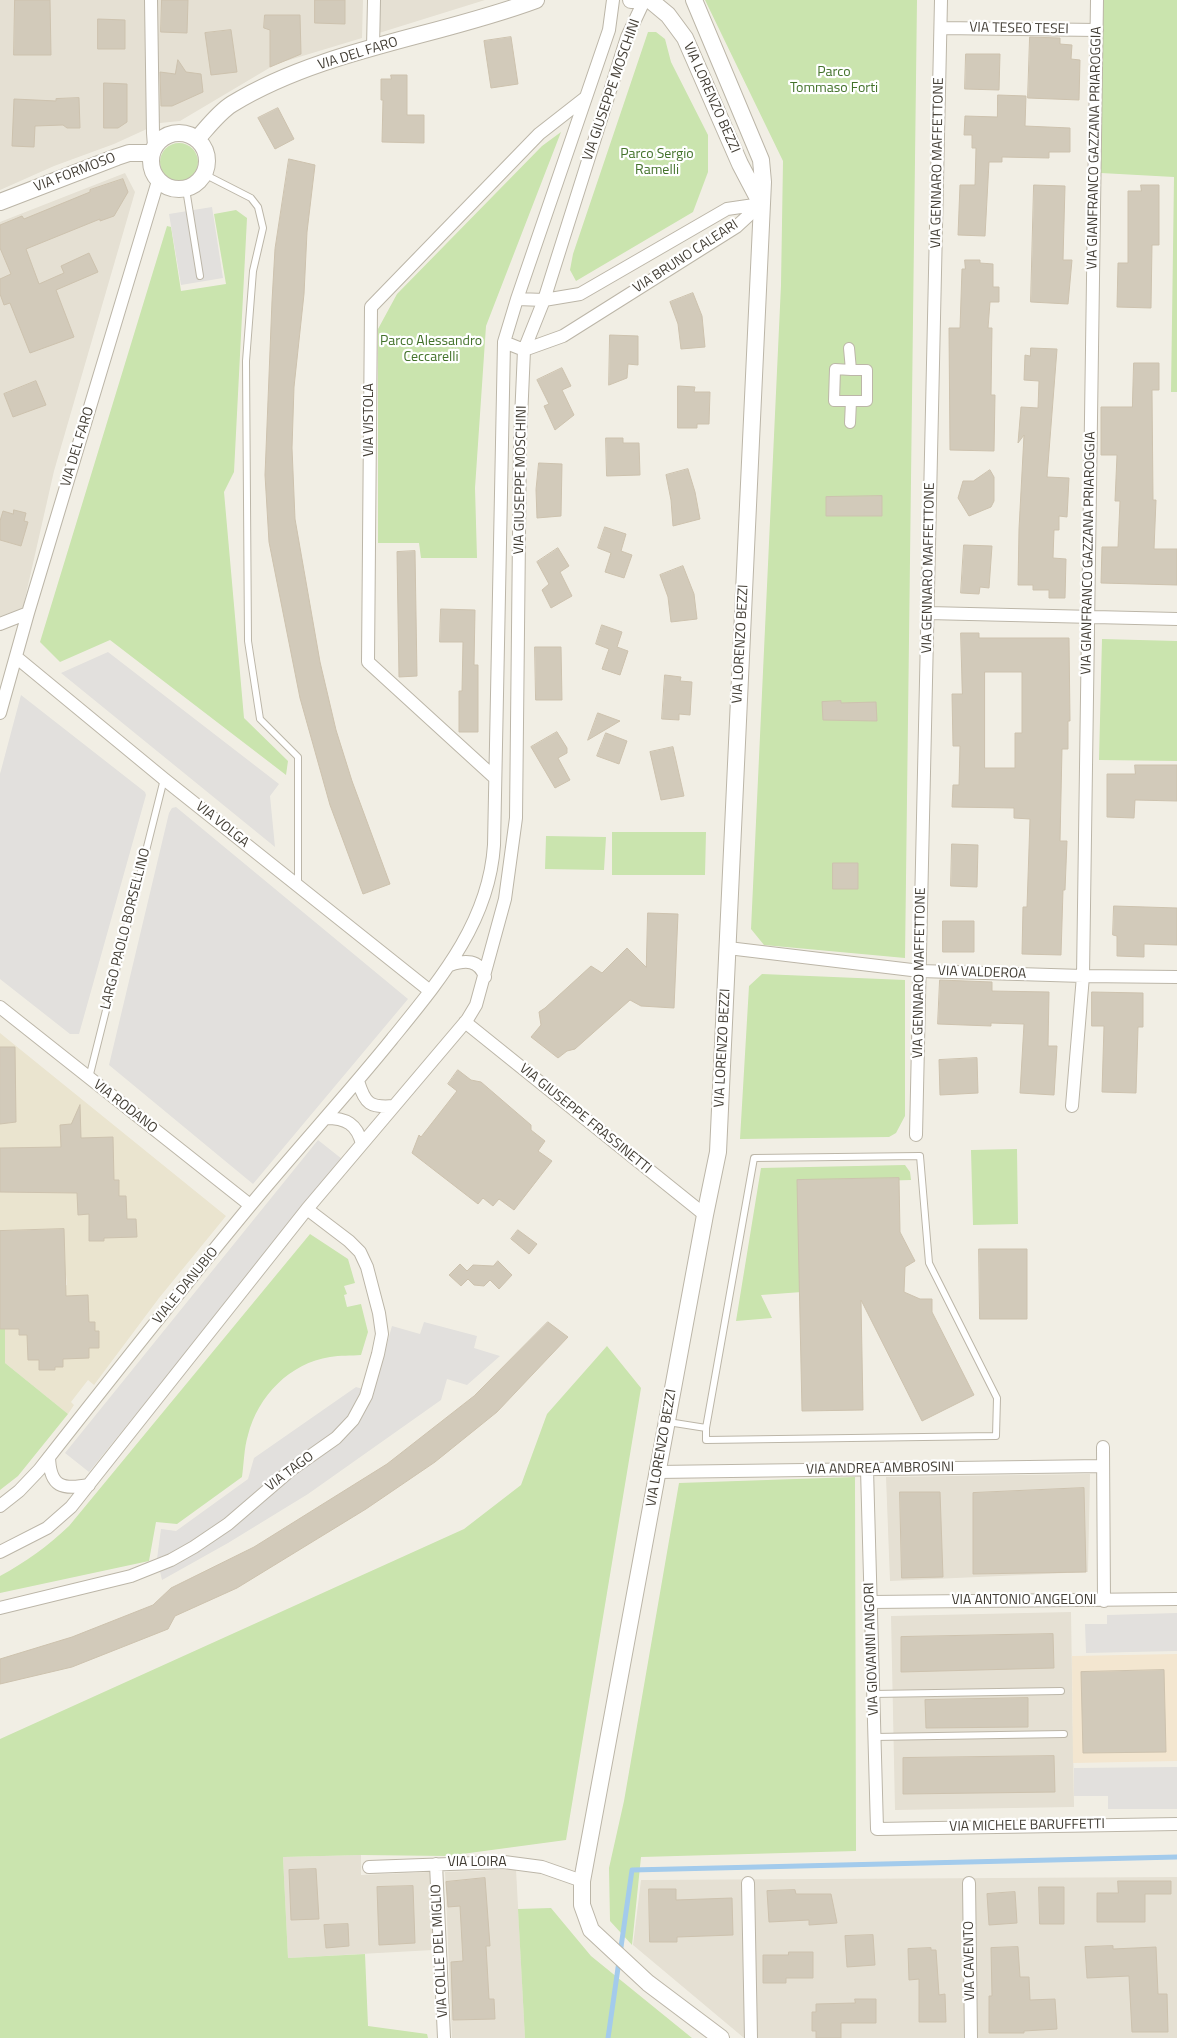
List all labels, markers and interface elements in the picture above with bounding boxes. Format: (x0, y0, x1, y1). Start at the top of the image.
street label: VIA GIUSEPPE MOSCHINI (580, 17, 644, 163)
street label: VIA TESEO TESEI (969, 20, 1069, 38)
street label: VIA GIANFRANCO GAZZANA PRIAROGGIA (1084, 26, 1106, 270)
street label: VIA DEL FARO (316, 34, 400, 74)
street label: VIA LORENZO BEZZI (679, 40, 743, 156)
park label: Parco Tommaso Forti (790, 65, 878, 98)
street label: VIA GENNARO MAFFETTONE (928, 77, 948, 249)
park label: Parco Sergio Ramelli (620, 147, 694, 180)
street label: VIA FORMOSO (32, 150, 118, 196)
street label: VIA BRUNO CALEARI (630, 217, 742, 297)
park label: Parco Alessandro Ceccarelli (380, 334, 482, 367)
street label: VIA VISTOLA (362, 383, 378, 457)
street label: VIA DEL FARO (58, 405, 98, 489)
street label: VIA GIUSEPPE MOSCHINI (511, 405, 531, 555)
street label: VIA GIANFRANCO GAZZANA PRIAROGGIA (1078, 431, 1100, 675)
street label: VIA GENNARO MAFFETTONE (919, 482, 939, 654)
street label: VIA LORENZO BEZZI (729, 584, 753, 704)
street label: VIA VOLGA (192, 798, 252, 852)
street label: LARGO PAOLO BORSELLINO (98, 846, 154, 1012)
street label: VIA GENNARO MAFFETTONE (910, 887, 930, 1059)
street label: VIA VALDEROA (937, 963, 1027, 983)
street label: VIA LORENZO BEZZI (711, 988, 735, 1108)
street label: VIA GIUSEPPE FRASSINETTI (516, 1061, 654, 1177)
street label: VIA RODANO (90, 1077, 160, 1137)
street label: VIALE DANUBIO (150, 1244, 222, 1328)
street label: VIA LORENZO BEZZI (643, 1388, 681, 1508)
street label: VIA TAGO (263, 1449, 317, 1495)
street label: VIA ANDREA AMBROSINI (806, 1459, 954, 1479)
street label: VIA GIOVANNI ANGORI (861, 1582, 883, 1716)
street label: VIA ANTONIO ANGELONI (951, 1593, 1097, 1609)
street label: VIA MICHELE BARUFFETTI (949, 1816, 1105, 1836)
street label: VIA LOIRA (448, 1855, 506, 1871)
street label: VIA COLLE DEL MIGLIO (428, 1884, 452, 2018)
street label: VIA CAVENTO (961, 1921, 979, 2001)

